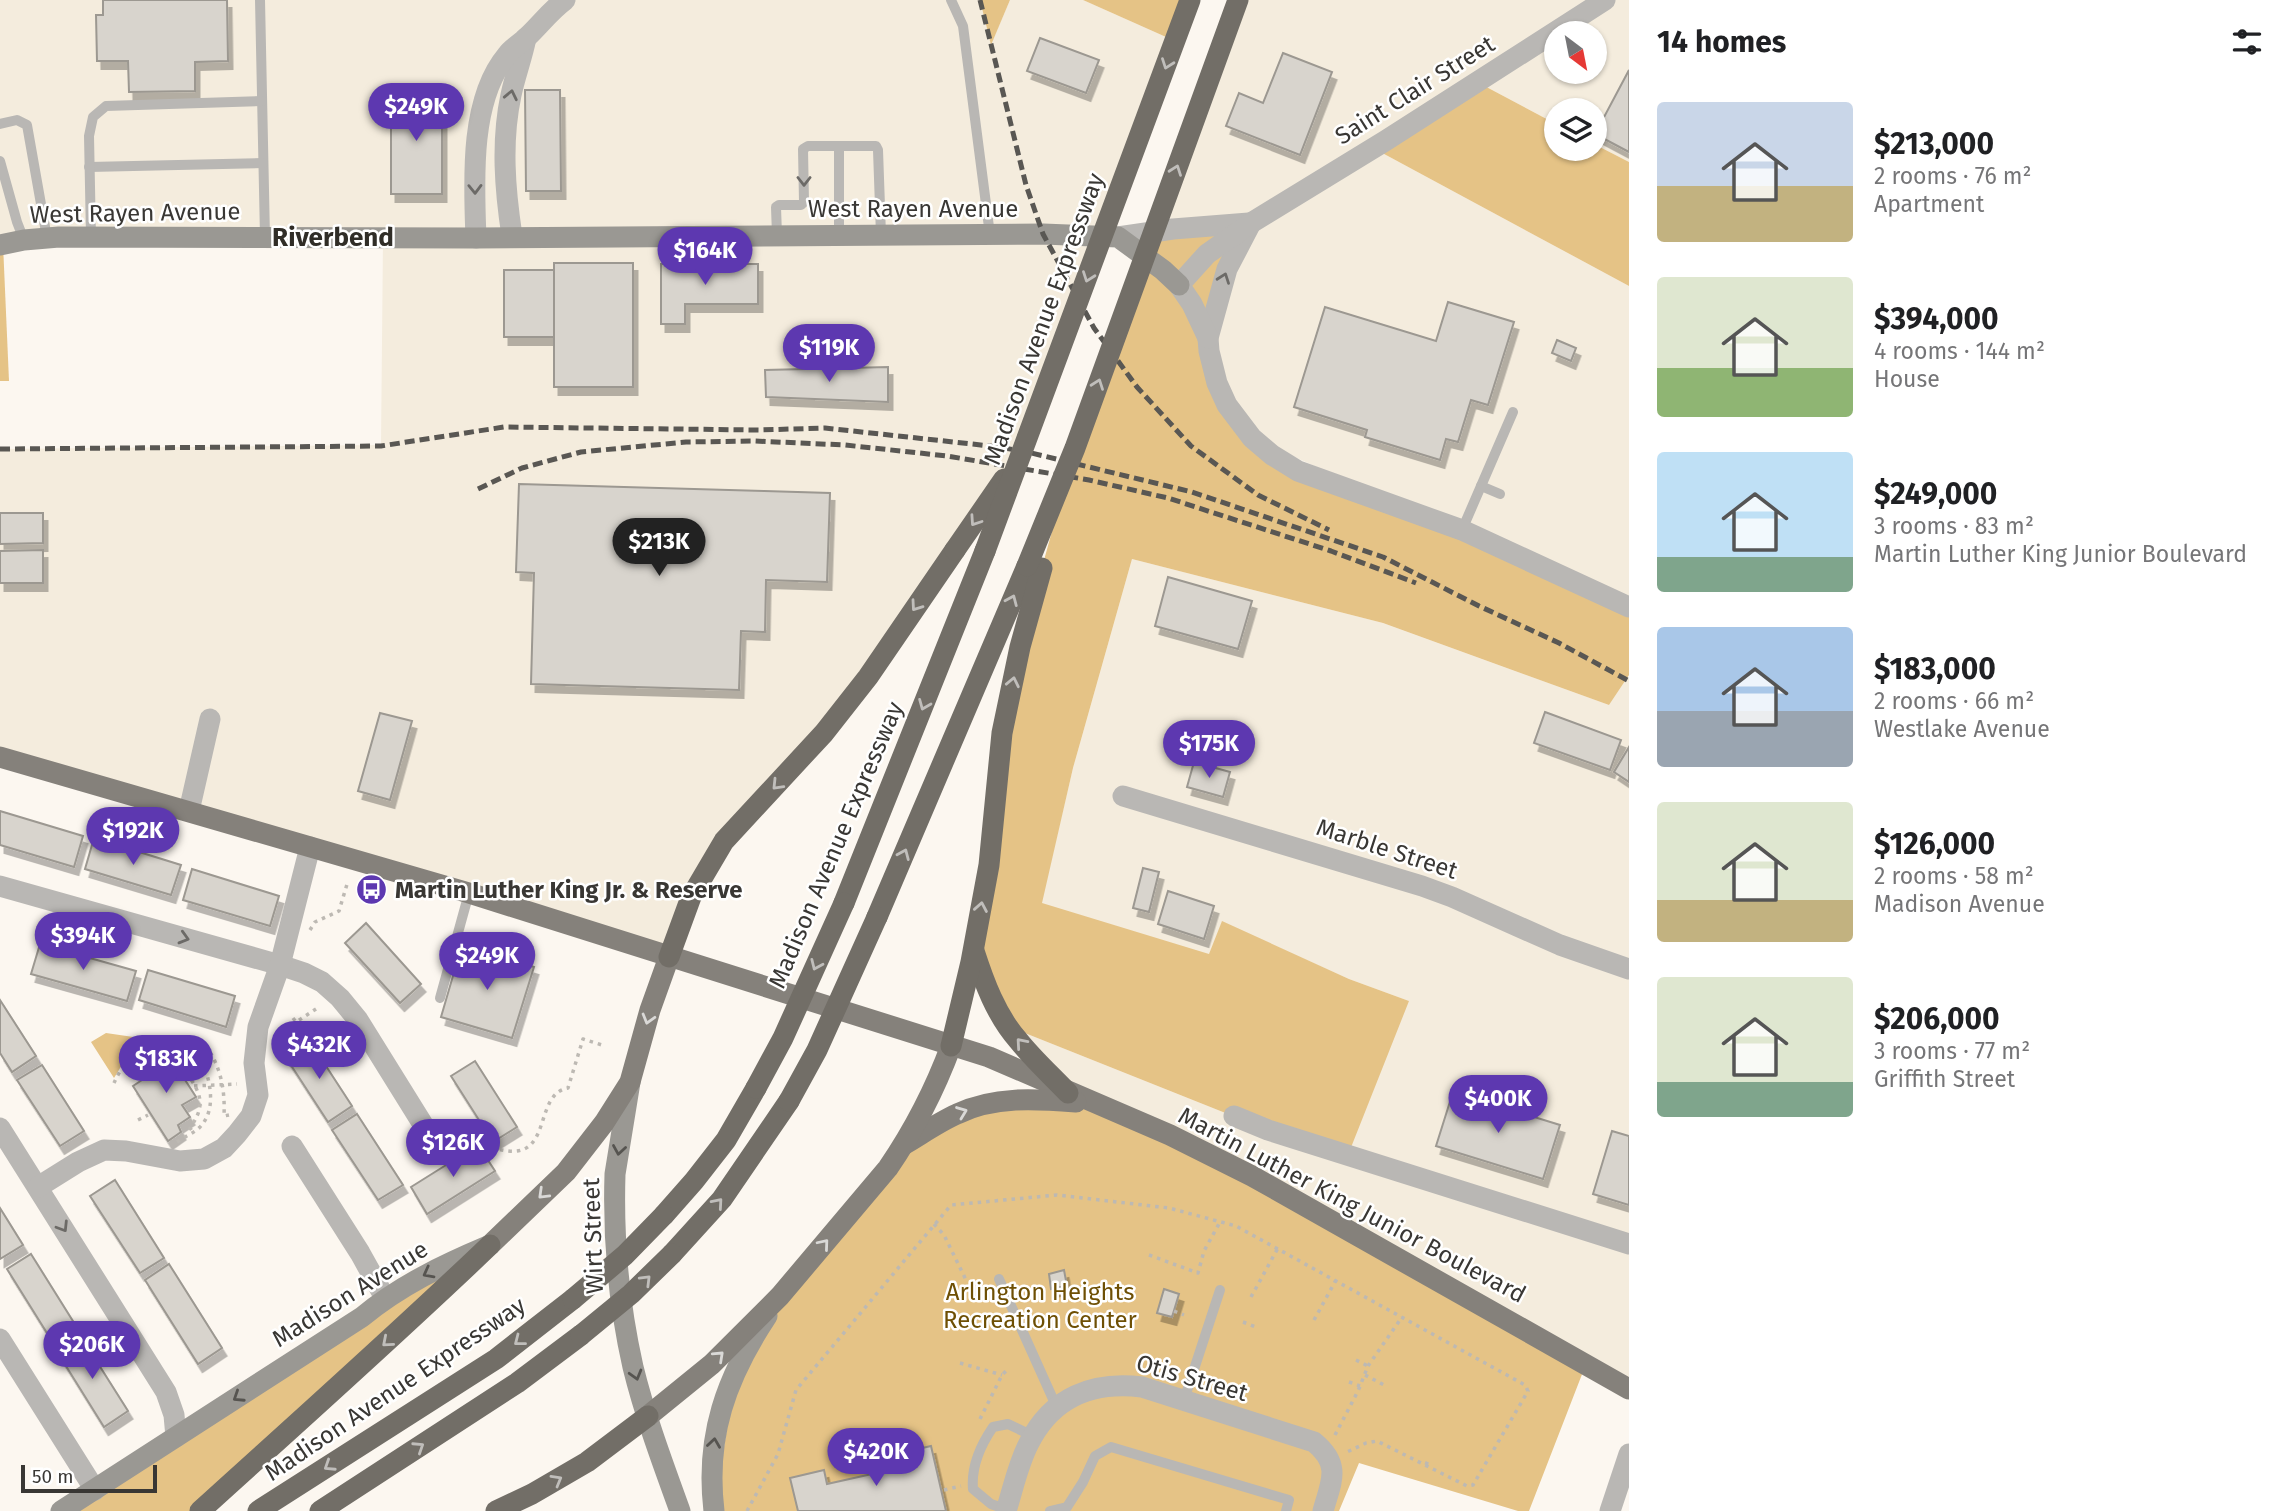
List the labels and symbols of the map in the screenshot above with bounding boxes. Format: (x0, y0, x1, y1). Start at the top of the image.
north arrow (1544, 21, 1606, 84)
street label: Saint Clair Street (1330, 30, 1500, 150)
one-way arrow (1161, 57, 1175, 69)
pin: $249K (367, 83, 465, 143)
one-way arrow (503, 90, 518, 102)
one-way arrow (1168, 165, 1182, 177)
street label: Madison Avenue Expressway (978, 169, 1110, 469)
one-way arrow (796, 176, 812, 187)
one-way arrow (467, 184, 482, 195)
street label: West Rayen Avenue (808, 195, 1018, 223)
street label: West Rayen Avenue (29, 197, 241, 229)
district label: Riverbend (272, 222, 394, 253)
pin: $164K (656, 228, 754, 287)
one-way arrow (1082, 271, 1096, 283)
one-way arrow (1216, 273, 1230, 285)
pin: $119K (780, 324, 878, 384)
one-way arrow (1090, 379, 1104, 391)
one-way arrow (971, 513, 983, 526)
pin: $213K (610, 518, 708, 578)
one-way arrow (1004, 594, 1018, 607)
one-way arrow (912, 598, 924, 611)
one-way arrow (1004, 676, 1019, 688)
street label: Madison Avenue Expressway (763, 697, 909, 992)
one-way arrow (918, 698, 932, 710)
pin: $175K (1160, 720, 1258, 780)
one-way arrow (772, 777, 785, 790)
pin: $192K (84, 808, 182, 867)
street label: Marble Street (1313, 813, 1461, 885)
one-way arrow (896, 849, 910, 861)
bus stop icon: Martin Luther King Jr. & Reserve (355, 873, 389, 907)
place label: Martin Luther King Jr. & Reserve (395, 876, 743, 904)
one-way arrow (973, 901, 988, 913)
pin: $394K (34, 912, 132, 972)
one-way arrow (177, 929, 189, 944)
pin: $249K (438, 932, 536, 992)
one-way arrow (810, 958, 824, 970)
one-way arrow (641, 1013, 656, 1025)
pin: $432K (270, 1021, 368, 1081)
pin: $183K (117, 1036, 215, 1095)
one-way arrow (1017, 1038, 1029, 1051)
pin: $400K (1449, 1076, 1547, 1135)
street label: Martin Luther King Junior Boulevard (1174, 1101, 1530, 1309)
one-way arrow (956, 1107, 968, 1121)
pin: $126K (404, 1120, 502, 1179)
one-way arrow (612, 1144, 627, 1156)
street label: Wirt Street (577, 1177, 609, 1294)
one-way arrow (538, 1185, 551, 1198)
one-way arrow (710, 1199, 722, 1212)
one-way arrow (54, 1219, 67, 1232)
street label: Madison Avenue (267, 1235, 433, 1353)
one-way arrow (816, 1239, 828, 1252)
one-way arrow (423, 1265, 435, 1278)
one-way arrow (637, 1275, 650, 1288)
park label: Arlington Heights Recreation Center (943, 1278, 1138, 1334)
street label: Madison Avenue Expressway (259, 1291, 531, 1487)
pin: $206K (43, 1322, 141, 1381)
one-way arrow (514, 1333, 527, 1346)
one-way arrow (383, 1334, 396, 1346)
street label: Otis Street (1133, 1349, 1251, 1407)
one-way arrow (711, 1352, 724, 1365)
one-way arrow (628, 1369, 642, 1381)
one-way arrow (232, 1389, 245, 1402)
pin: $420K (827, 1428, 925, 1488)
one-way arrow (707, 1437, 722, 1449)
one-way arrow (411, 1442, 424, 1455)
one-way arrow (324, 1457, 337, 1470)
scale bar (21, 1462, 158, 1494)
one-way arrow (549, 1475, 562, 1488)

